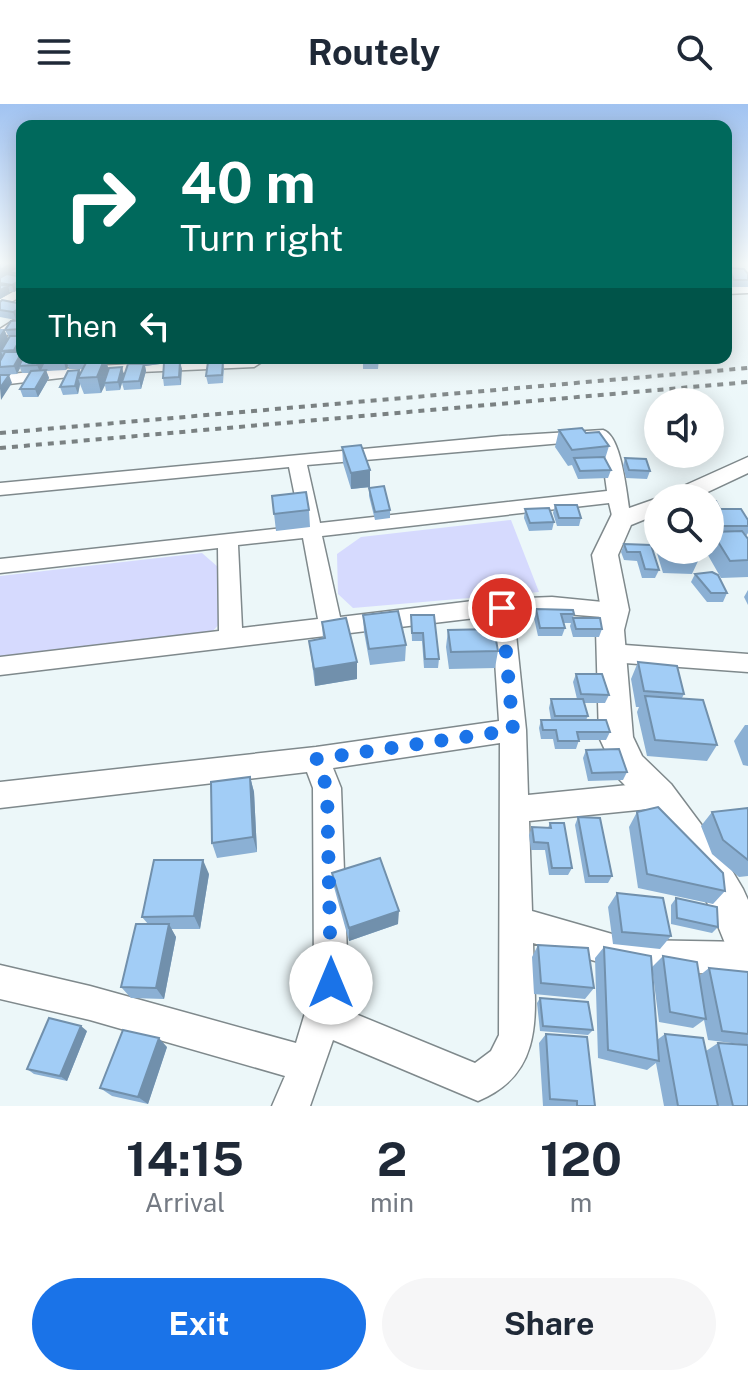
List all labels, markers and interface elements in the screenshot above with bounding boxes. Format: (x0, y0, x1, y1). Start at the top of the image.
icon: menu (32, 30, 76, 74)
icon: search (672, 30, 716, 74)
text: Routely (308, 31, 440, 73)
text: 40 m (180, 150, 316, 216)
icon: right (48, 152, 152, 256)
text: Turn right (180, 217, 343, 259)
icon: left (133, 304, 177, 348)
text: Then (48, 308, 117, 344)
map controls (644, 388, 724, 564)
button: sound (644, 388, 724, 468)
button: search (644, 484, 724, 564)
pin (468, 574, 536, 642)
icon: arrive (480, 586, 524, 630)
position arrow (289, 941, 373, 1025)
text: 14:15 (126, 1130, 244, 1187)
text: 2 (377, 1130, 407, 1187)
text: 120 (540, 1130, 622, 1187)
text: Arrival (145, 1187, 225, 1218)
text: min (370, 1187, 414, 1218)
text: m (570, 1187, 592, 1218)
button: Exit (32, 1278, 366, 1370)
button: Share (382, 1278, 716, 1370)

